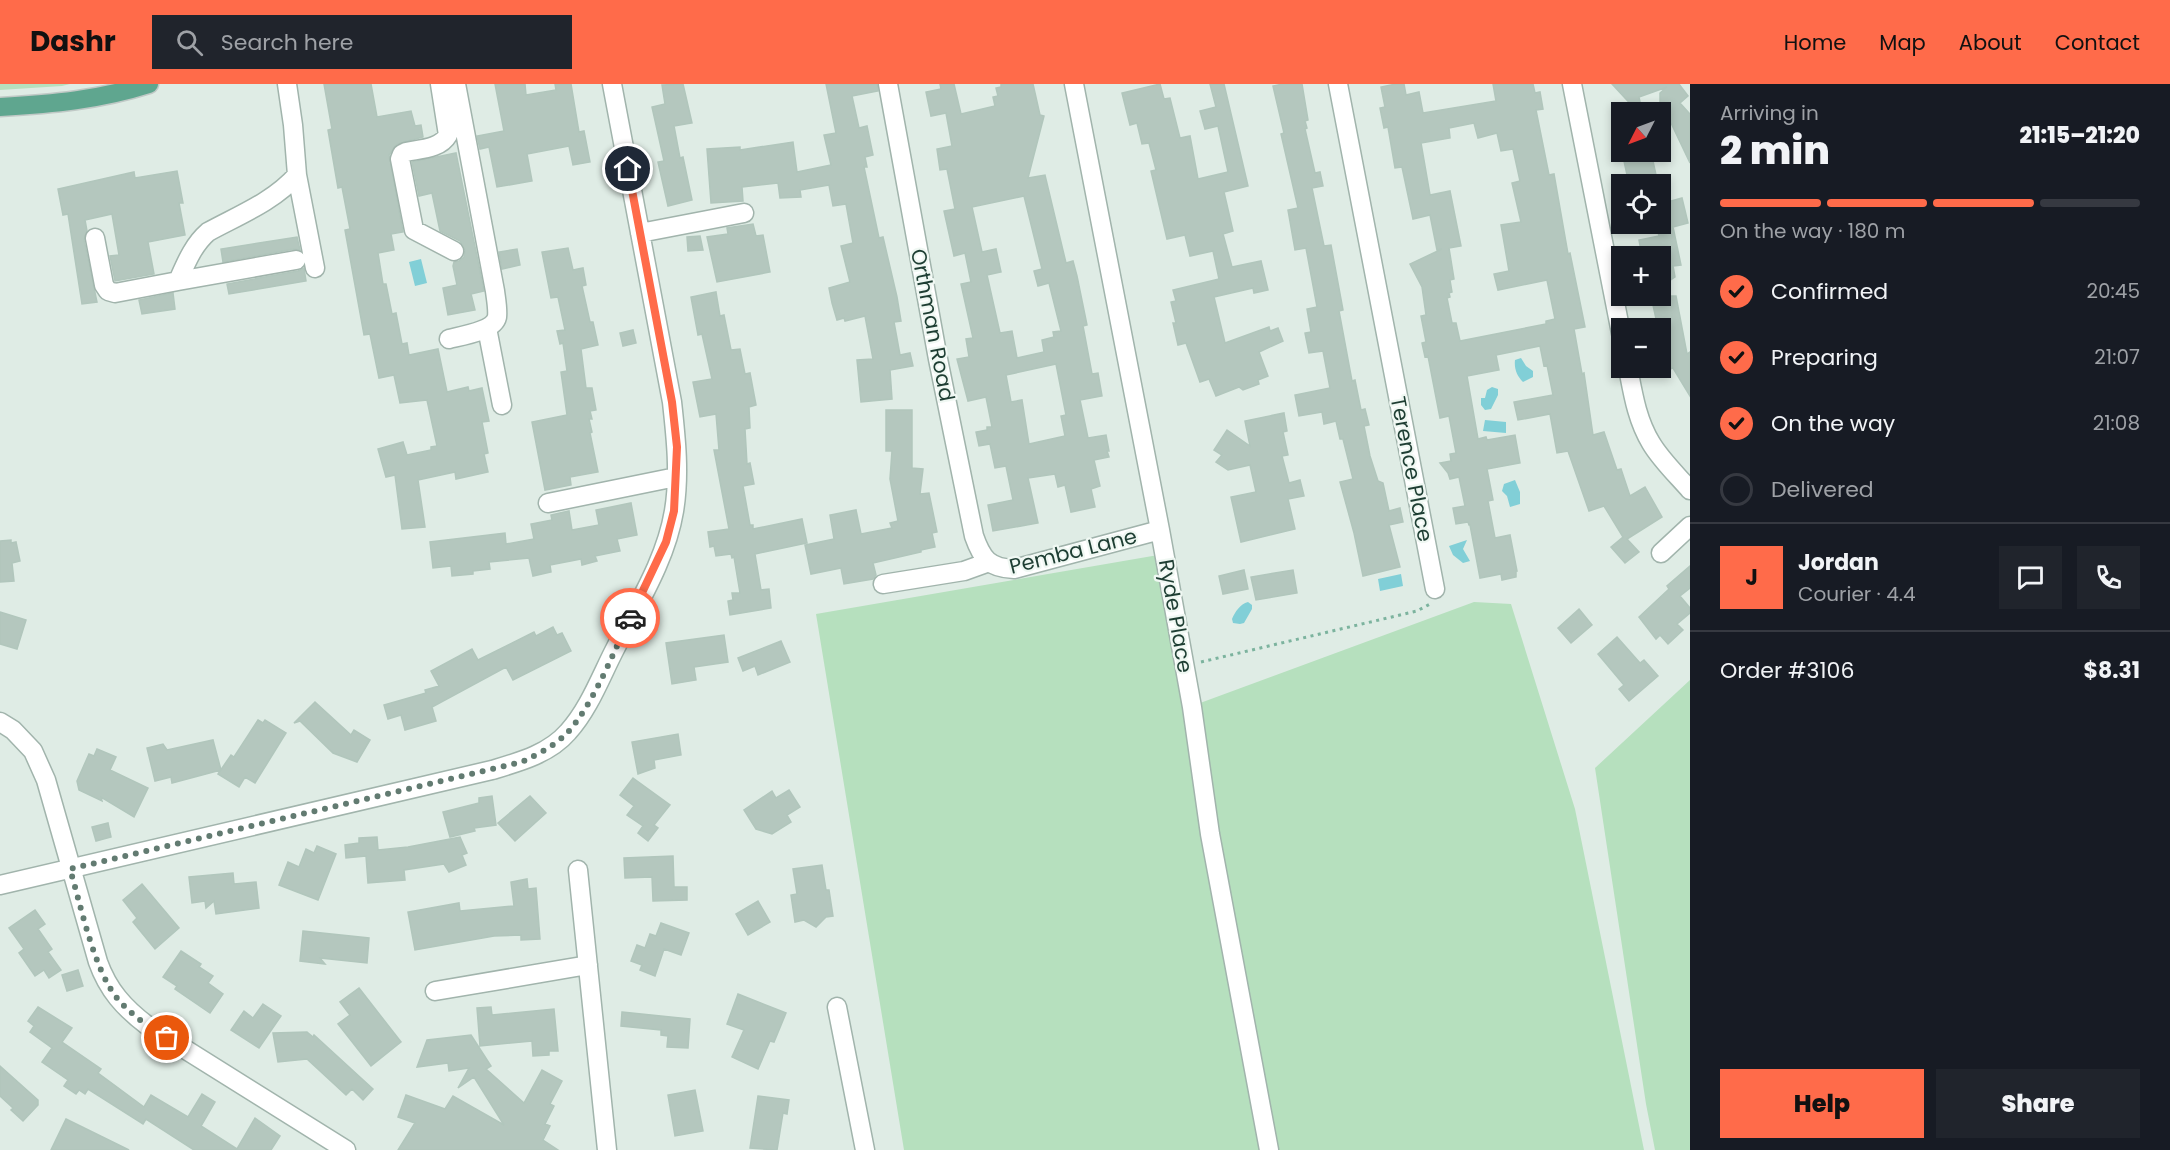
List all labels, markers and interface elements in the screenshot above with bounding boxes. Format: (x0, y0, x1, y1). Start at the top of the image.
search box (152, 15, 572, 69)
text: Dashr (30, 22, 116, 61)
icon: search (173, 26, 206, 59)
text: Search here (221, 27, 353, 58)
text: Home (1784, 28, 1846, 57)
text: Map (1879, 28, 1926, 57)
text: About (1959, 28, 2022, 57)
text: Contact (2055, 28, 2140, 57)
text: Arriving in (1720, 99, 1819, 127)
north arrow (1611, 102, 1671, 162)
map controls (1611, 102, 1671, 378)
text: 21:15–21:20 (2020, 120, 2140, 151)
text: 2 min (1720, 123, 1830, 178)
pin (602, 143, 653, 194)
icon: home (611, 152, 644, 185)
button: locate (1611, 174, 1671, 234)
text: On the way · 180 m (1720, 217, 1905, 245)
street label: Orthman Road (904, 246, 962, 404)
button: + (1611, 246, 1671, 306)
icon: check (1720, 275, 1753, 308)
text: Confirmed (1771, 276, 1888, 307)
text: 20:45 (2087, 277, 2140, 305)
button: − (1611, 318, 1671, 378)
icon: check (1720, 341, 1753, 374)
text: Preparing (1771, 342, 1878, 373)
text: 21:07 (2094, 343, 2140, 371)
street label: Terence Place (1384, 394, 1440, 544)
icon: check (1720, 407, 1753, 440)
text: On the way (1771, 408, 1895, 439)
text: 21:08 (2093, 409, 2140, 437)
text: Delivered (1771, 474, 1874, 505)
street label: Pemba Lane (1006, 521, 1140, 581)
button: chat (1999, 546, 2062, 609)
button: phone (2077, 546, 2140, 609)
text: Jordan (1798, 547, 1879, 578)
street label: Ryde Place (1152, 557, 1200, 675)
text: J (1745, 562, 1758, 593)
text: Courier · 4.4 (1798, 580, 1916, 608)
courier (600, 588, 660, 648)
icon: car (614, 602, 647, 635)
text: Order #3106 (1720, 655, 1854, 686)
text: $8.31 (2083, 655, 2140, 686)
pin (141, 1012, 192, 1063)
icon: bag (150, 1021, 183, 1054)
button: Help (1720, 1069, 1924, 1138)
button: Share (1936, 1069, 2140, 1138)

